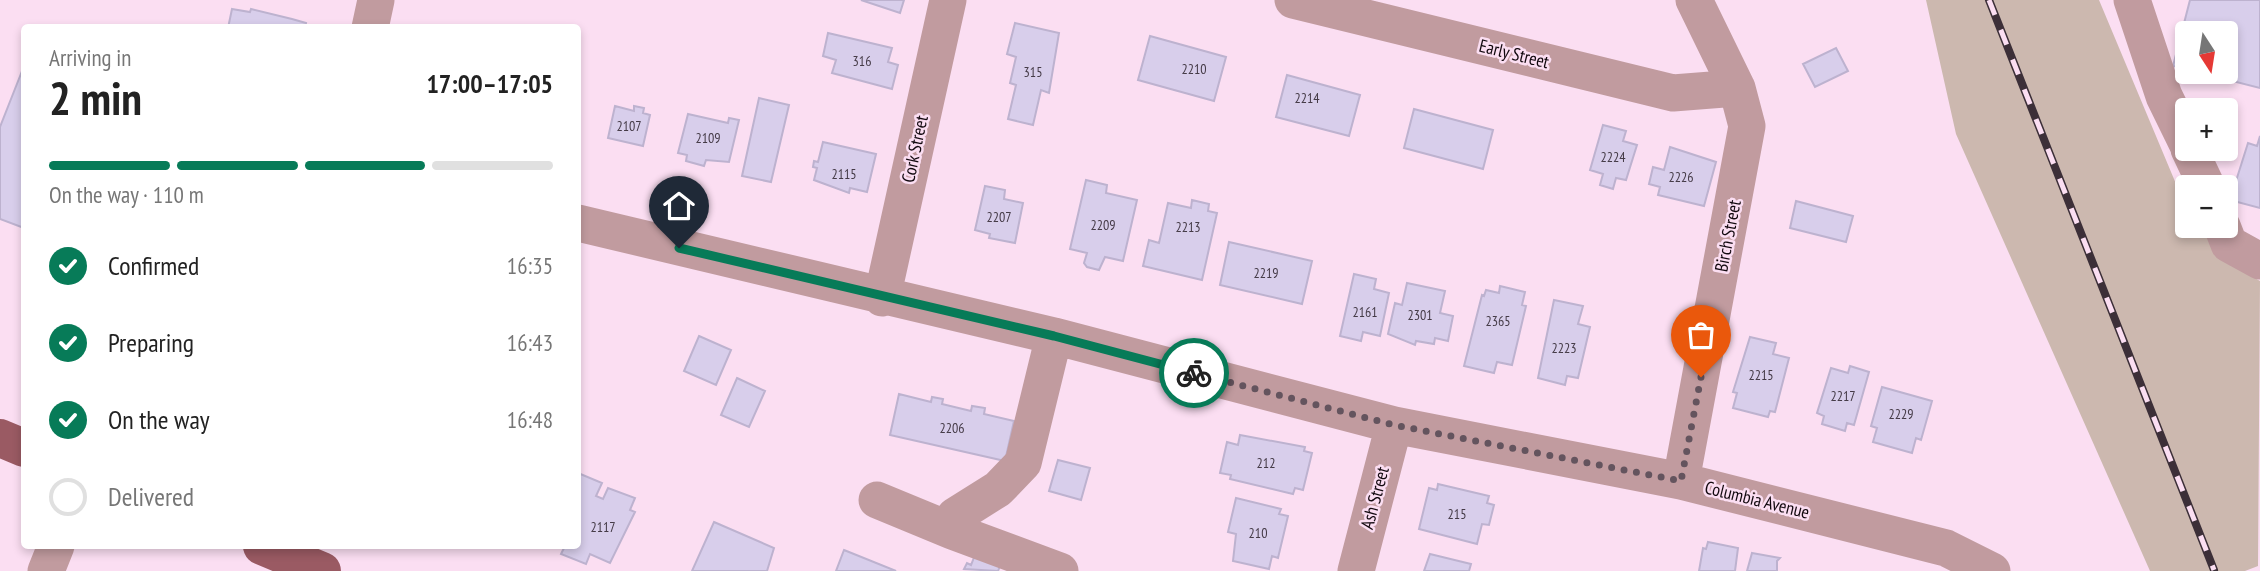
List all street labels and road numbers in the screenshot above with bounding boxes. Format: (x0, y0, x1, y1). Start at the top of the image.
street label: Early Street (1477, 34, 1552, 73)
street label: Cork Street (896, 113, 933, 185)
street label: Birch Street (1709, 198, 1746, 274)
street label: Ash Street (1355, 464, 1394, 532)
street label: Columbia Avenue (1702, 475, 1812, 524)

